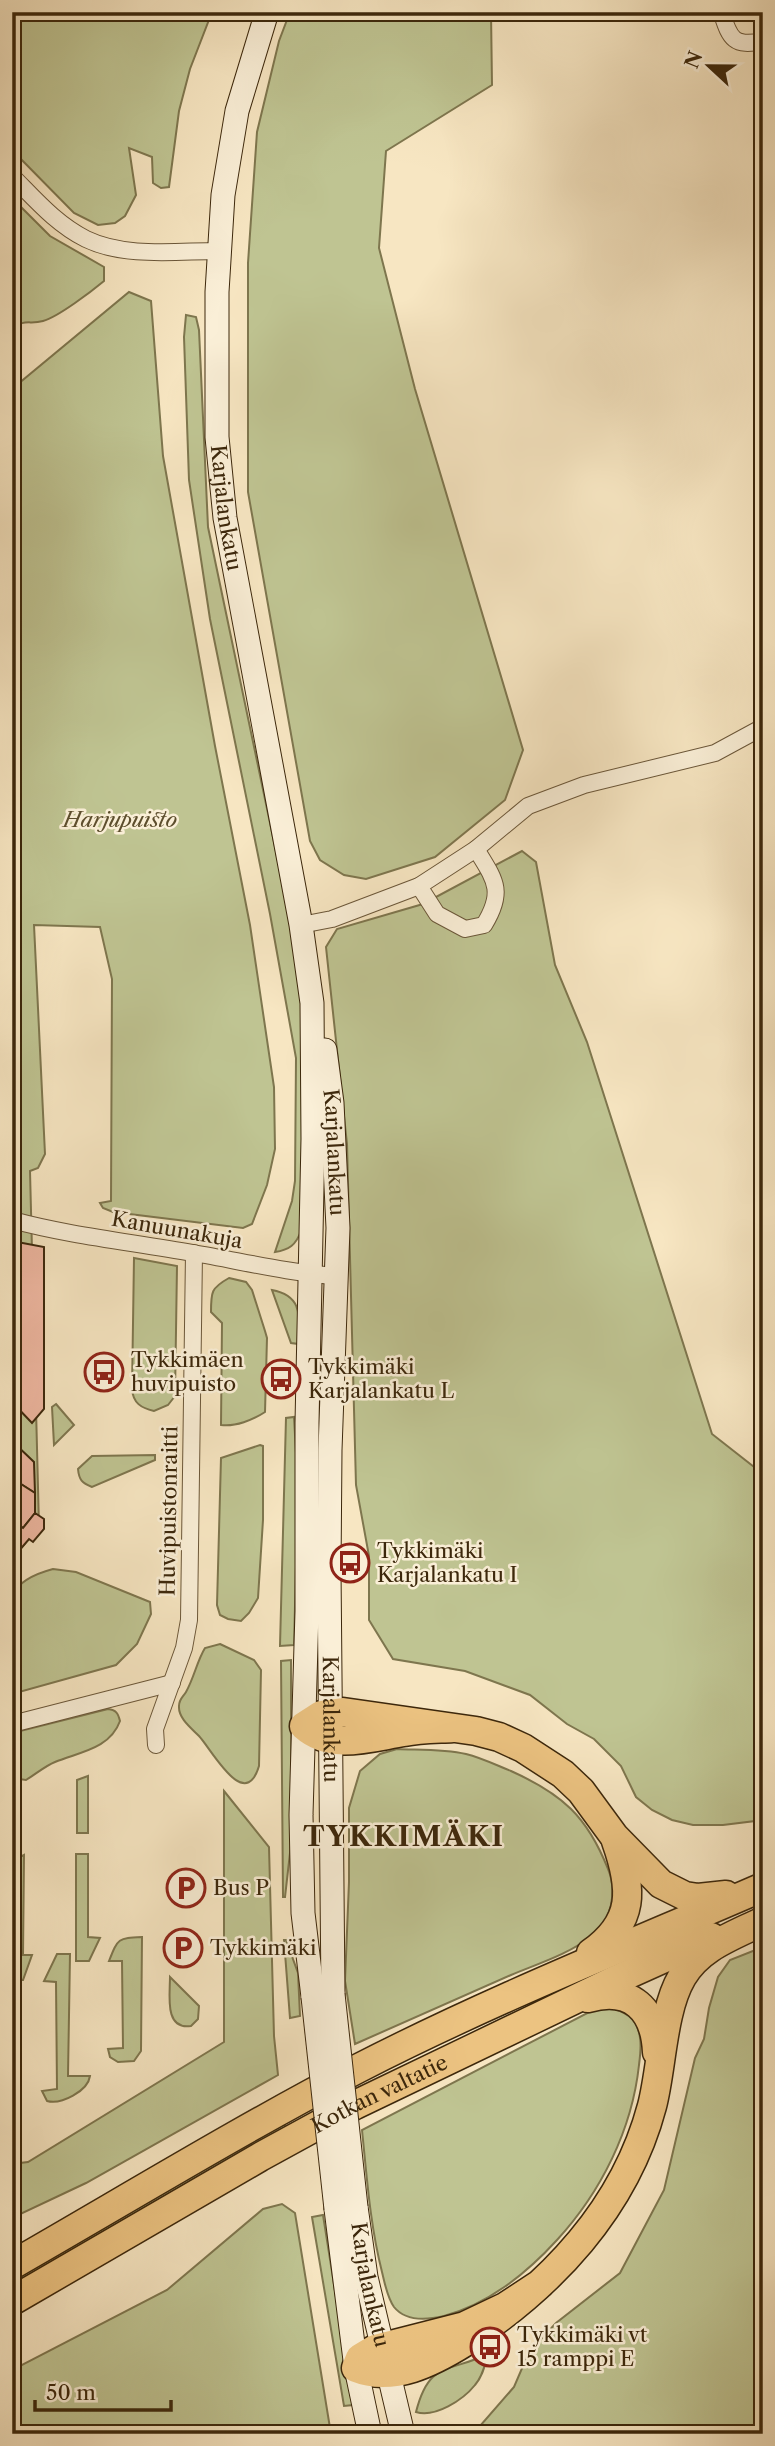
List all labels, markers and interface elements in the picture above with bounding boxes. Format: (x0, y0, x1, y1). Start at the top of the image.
north arrow (674, 32, 744, 102)
text: N (680, 48, 707, 72)
street label: Karjalankatu (206, 443, 248, 573)
park label: Harjupuisto (61, 807, 177, 832)
street label: Karjalankatu (318, 1087, 350, 1217)
street label: Kanuunakuja (110, 1206, 246, 1254)
place label: Tykkimäen huvipuisto (131, 1347, 244, 1396)
bus stop icon: Tykkimäen huvipuisto (83, 1351, 125, 1393)
place label: Tykkimäki Karjalankatu L (308, 1354, 454, 1403)
bus stop icon: Tykkimäki Karjalankatu L (260, 1358, 302, 1400)
street label: Huvipuistonraitti (155, 1426, 182, 1596)
place label: Tykkimäki Karjalankatu I (377, 1538, 517, 1587)
bus stop icon: Tykkimäki Karjalankatu I (329, 1542, 371, 1584)
street label: Karjalankatu (318, 1656, 344, 1783)
district label: TYKKIMÄKI (303, 1819, 505, 1853)
parking icon: Bus P (165, 1867, 207, 1909)
place label: Bus P (213, 1875, 269, 1900)
parking icon: Tykkimäki (162, 1927, 204, 1969)
place label: Tykkimäki (210, 1935, 316, 1960)
street label: Kotkan valtatie (307, 2049, 452, 2138)
street label: Karjalankatu (346, 2221, 395, 2350)
place label: Tykkimäki vt 15 ramppi E (517, 2322, 648, 2371)
bus stop icon: Tykkimäki vt 15 ramppi E (469, 2326, 511, 2368)
scale bar (35, 2369, 172, 2413)
text: 50 m (46, 2380, 96, 2405)

